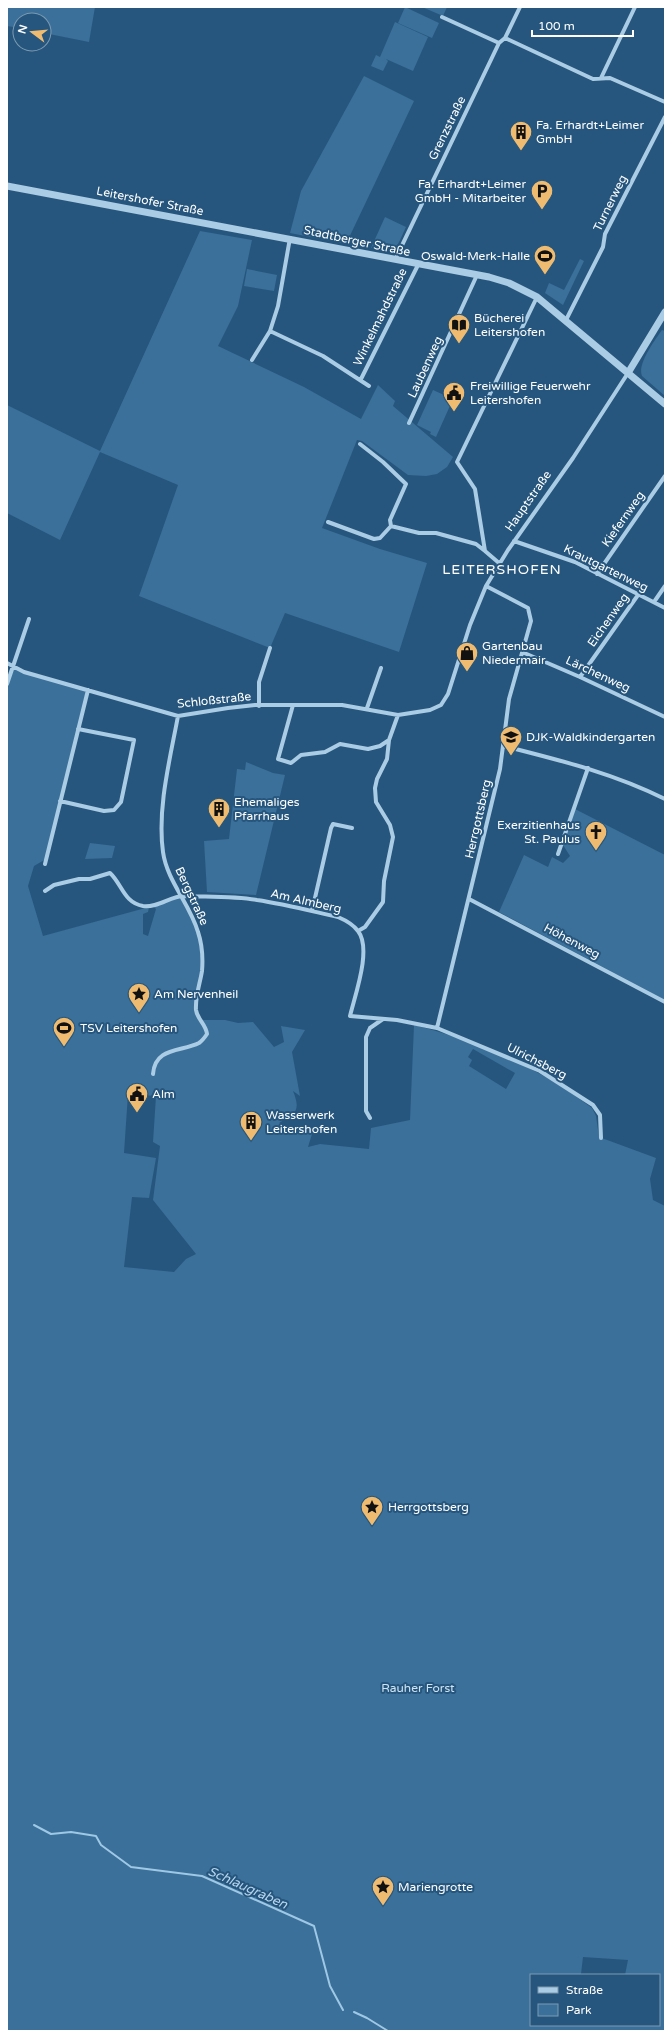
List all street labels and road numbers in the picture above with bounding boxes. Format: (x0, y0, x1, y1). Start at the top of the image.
street label: Grenzstraße (426, 94, 469, 162)
street label: Turnerweg (590, 173, 630, 233)
street label: Leitershofer Straße (95, 184, 205, 218)
street label: Stadtberger Straße (302, 223, 412, 259)
street label: Winkelmahdstraße (350, 266, 410, 368)
street label: Laubenweg (405, 334, 445, 400)
street label: Hauptstraße (502, 468, 554, 534)
street label: Kiefernweg (599, 489, 647, 549)
street label: Krautgartenweg (561, 541, 651, 595)
street label: Eichenweg (584, 591, 632, 649)
street label: Lärchenweg (564, 653, 632, 695)
street label: Schloßstraße (176, 689, 252, 711)
street label: Herrgottsberg (462, 778, 494, 860)
street label: Bergstraße (172, 865, 212, 928)
street label: Am Almberg (269, 886, 343, 916)
street label: Höhenweg (542, 920, 602, 962)
street label: Ulrichsberg (505, 1040, 569, 1082)

